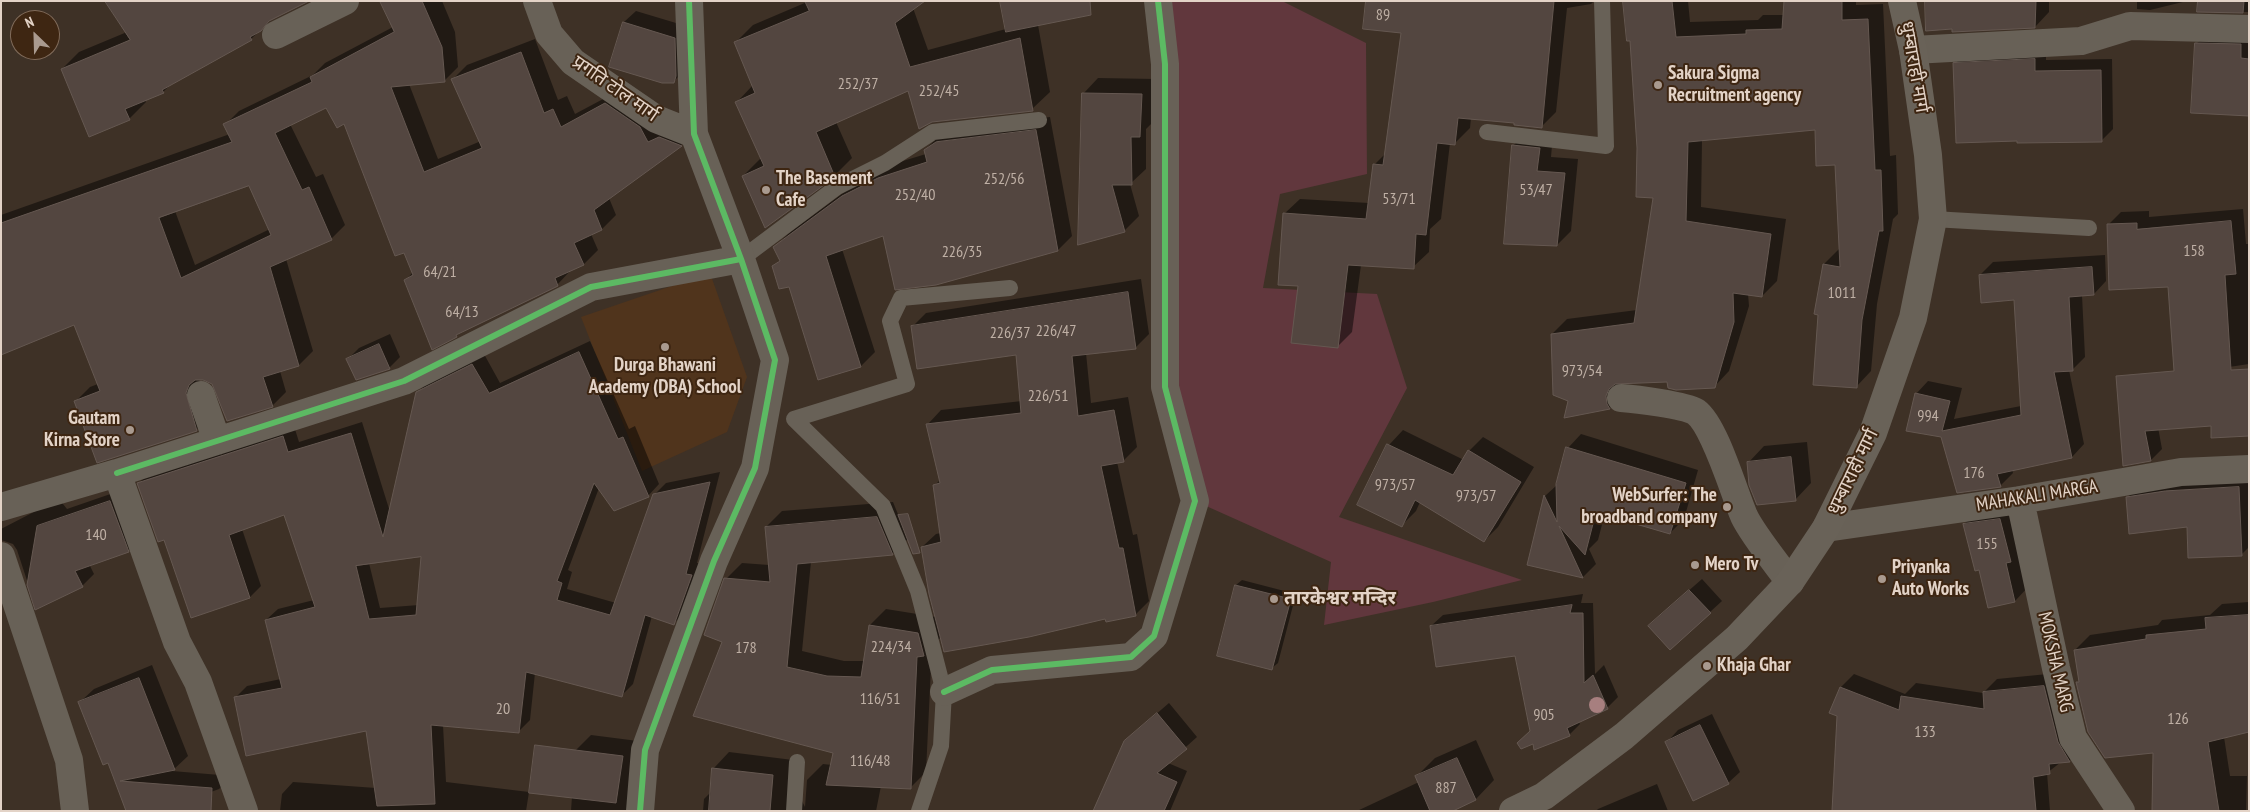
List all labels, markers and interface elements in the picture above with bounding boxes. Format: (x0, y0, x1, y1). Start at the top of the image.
house number: 89 (1376, 5, 1390, 25)
north arrow (10, 10, 60, 60)
text: N (22, 12, 36, 32)
street label: धुम्बाराही मार्ग (1895, 20, 1933, 114)
street label: प्रगति टोल मार्ग (568, 51, 662, 127)
place label: Sakura Sigma Recruitment agency (1668, 63, 1801, 107)
house number: 252/37 (838, 74, 878, 94)
marker: Sakura Sigma Recruitment agency (1652, 79, 1664, 91)
house number: 252/45 (919, 81, 959, 101)
place label: The Basement Cafe (776, 168, 872, 212)
house number: 252/56 (984, 169, 1024, 189)
house number: 53/47 (1519, 180, 1553, 200)
marker: The Basement Cafe (760, 184, 772, 196)
house number: 252/40 (895, 185, 935, 205)
house number: 53/71 (1382, 189, 1416, 209)
house number: 158 (2183, 241, 2205, 261)
house number: 226/35 (942, 242, 982, 262)
house number: 64/21 (423, 262, 457, 282)
house number: 1011 (1828, 283, 1856, 303)
house number: 64/13 (445, 302, 479, 322)
house number: 226/47 (1036, 321, 1076, 341)
house number: 226/37 (990, 323, 1030, 343)
marker: Durga Bhawani Academy (DBA) School (659, 341, 671, 353)
place label: Durga Bhawani Academy (DBA) School (589, 355, 741, 399)
house number: 973/54 (1562, 361, 1602, 381)
house number: 226/51 (1028, 386, 1068, 406)
house number: 994 (1917, 406, 1939, 426)
place label: Gautam Kirna Store (44, 408, 120, 452)
marker: Gautam Kirna Store (124, 424, 136, 436)
street label: धुम्बाराही मार्ग (1823, 426, 1883, 518)
house number: 176 (1963, 463, 1985, 483)
house number: 973/57 (1375, 475, 1415, 495)
street label: MAHAKALI MARGA (1975, 475, 2099, 517)
place label: WebSurfer: The broadband company (1581, 485, 1717, 529)
house number: 973/57 (1456, 486, 1496, 506)
marker: WebSurfer: The broadband company (1721, 501, 1733, 513)
house number: 140 (85, 525, 107, 545)
house number: 155 (1976, 534, 1998, 554)
place label: Mero Tv (1705, 554, 1758, 576)
place label: Priyanka Auto Works (1892, 557, 1969, 601)
marker: Mero Tv (1689, 559, 1701, 571)
marker: Priyanka Auto Works (1876, 573, 1888, 585)
place label: तारकेश्वर मन्दिर (1284, 588, 1396, 610)
marker: तारकेश्वर मन्दिर (1268, 593, 1280, 605)
street label: MOKSHA MARG (2032, 610, 2078, 714)
house number: 224/34 (871, 637, 911, 657)
house number: 178 (735, 638, 757, 658)
place label: Khaja Ghar (1717, 655, 1791, 677)
marker: Khaja Ghar (1701, 660, 1713, 672)
house number: 116/51 (860, 689, 900, 709)
house number: 20 (496, 699, 510, 719)
house number: 905 (1533, 705, 1555, 725)
house number: 126 (2167, 709, 2189, 729)
house number: 133 (1914, 722, 1936, 742)
house number: 116/48 (850, 751, 890, 771)
house number: 887 (1435, 778, 1457, 798)

